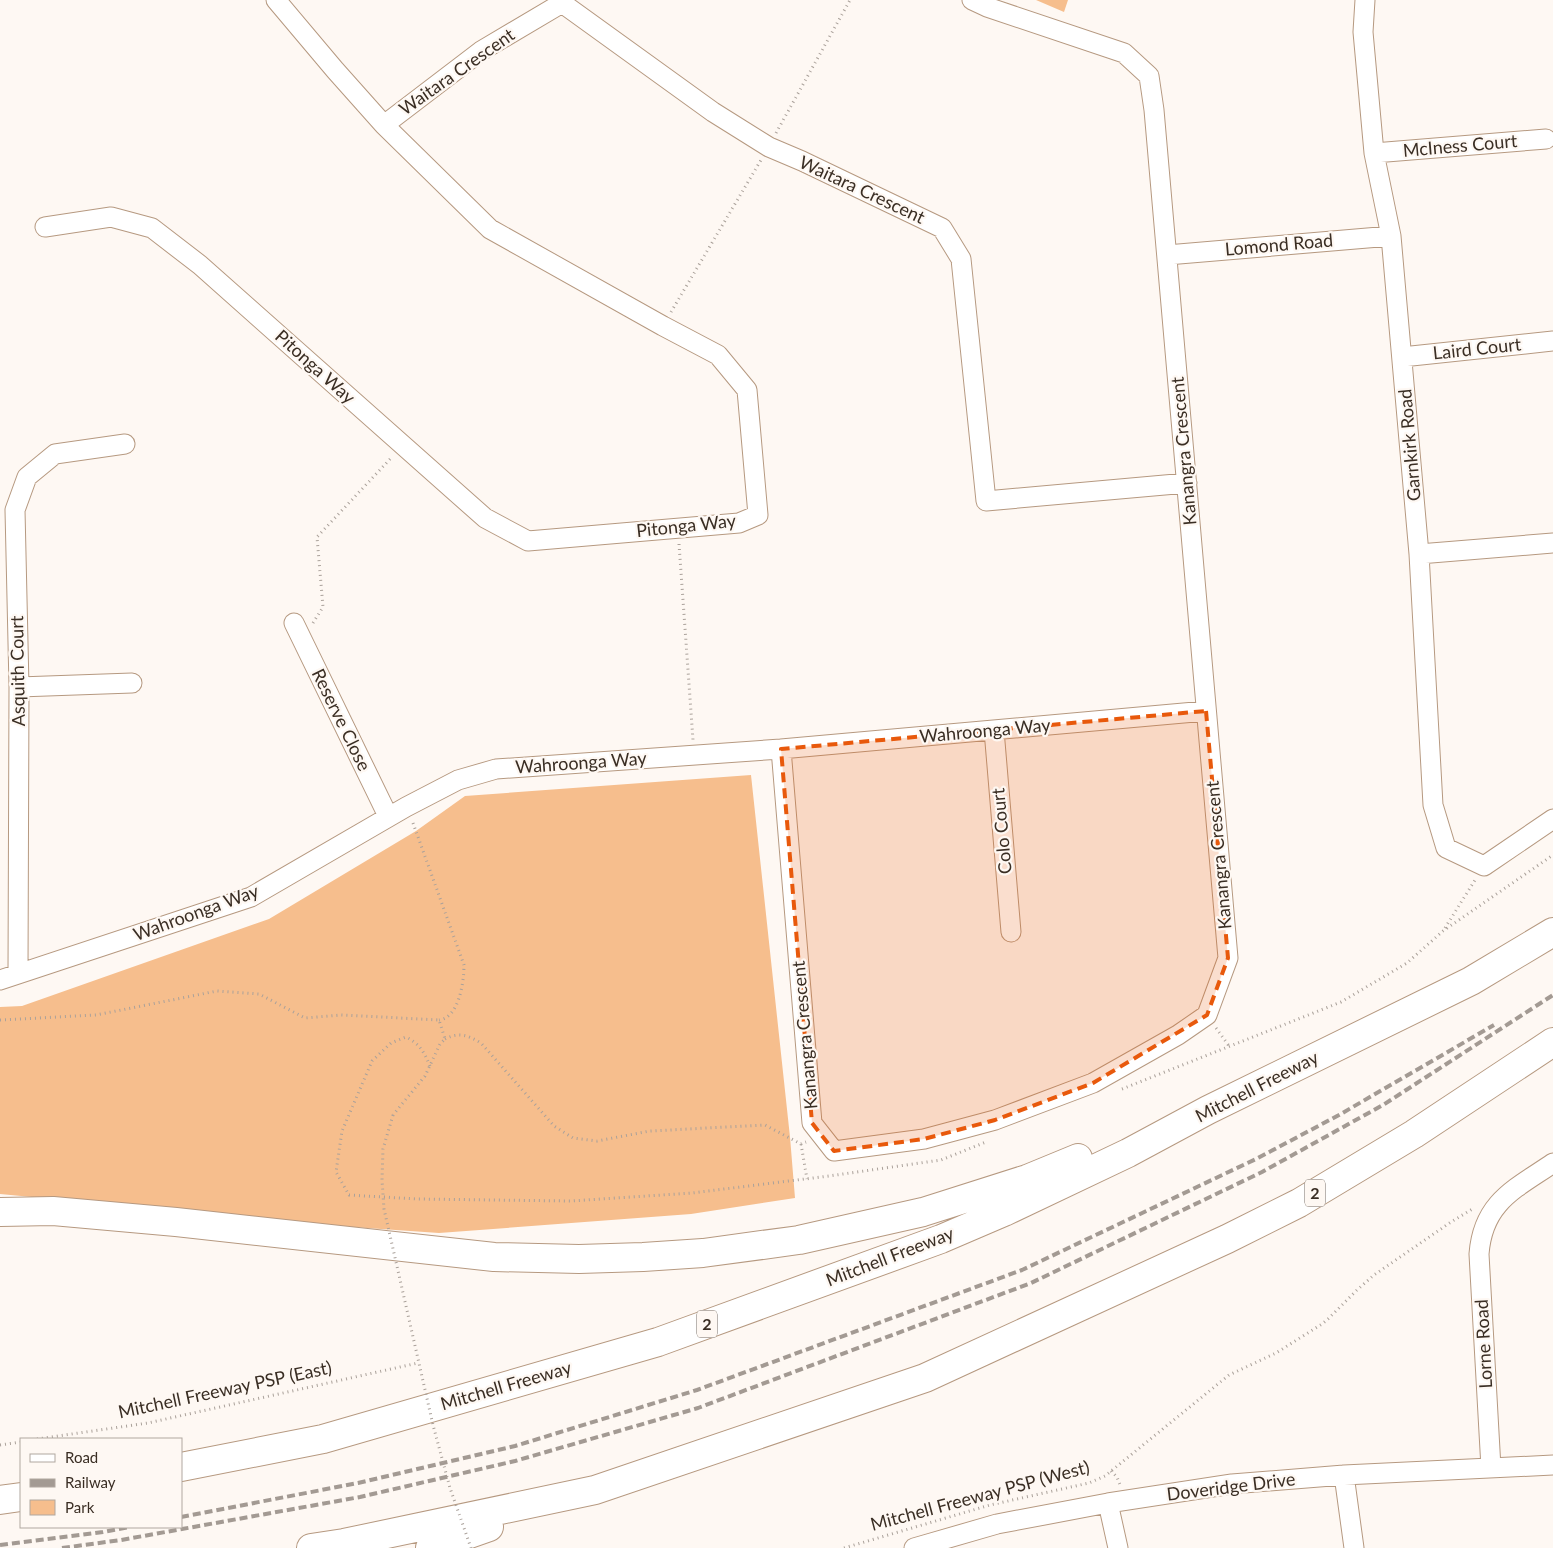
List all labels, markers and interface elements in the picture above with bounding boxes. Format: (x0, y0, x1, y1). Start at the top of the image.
street label: Waitara Crescent (394, 23, 519, 119)
street label: McIness Court (1402, 129, 1519, 161)
street label: Waitara Crescent (796, 150, 929, 228)
street label: Lomond Road (1224, 228, 1334, 260)
street label: Pitonga Way (271, 325, 361, 408)
street label: Laird Court (1432, 332, 1523, 364)
street label: Kanangra Crescent (1166, 375, 1200, 526)
street label: Garnkirk Road (1393, 388, 1425, 502)
street label: Pitonga Way (635, 509, 738, 541)
street label: Asquith Court (5, 615, 29, 727)
street label: Reserve Close (308, 665, 376, 774)
street label: Wahroonga Way (918, 713, 1052, 747)
street label: Wahroonga Way (515, 746, 648, 778)
street label: Kanangra Crescent (1201, 779, 1235, 930)
street label: Colo Court (986, 787, 1016, 875)
street label: Wahroonga Way (130, 879, 262, 945)
street label: Kanangra Crescent (787, 959, 821, 1110)
street label: Mitchell Freeway (1191, 1045, 1322, 1127)
road number: 2 (1305, 1180, 1325, 1206)
street label: Mitchell Freeway (823, 1221, 957, 1291)
street label: Lorne Road (1470, 1299, 1496, 1389)
road number: 2 (697, 1310, 717, 1338)
street label: Mitchell Freeway PSP (East) (116, 1356, 334, 1422)
street label: Mitchell Freeway (438, 1356, 574, 1414)
legend (20, 1438, 182, 1528)
text: Road (65, 1448, 98, 1466)
street label: Mitchell Freeway PSP (West) (868, 1455, 1092, 1535)
street label: Doveridge Drive (1165, 1467, 1296, 1505)
text: Railway (65, 1473, 116, 1491)
text: Park (65, 1498, 95, 1516)

